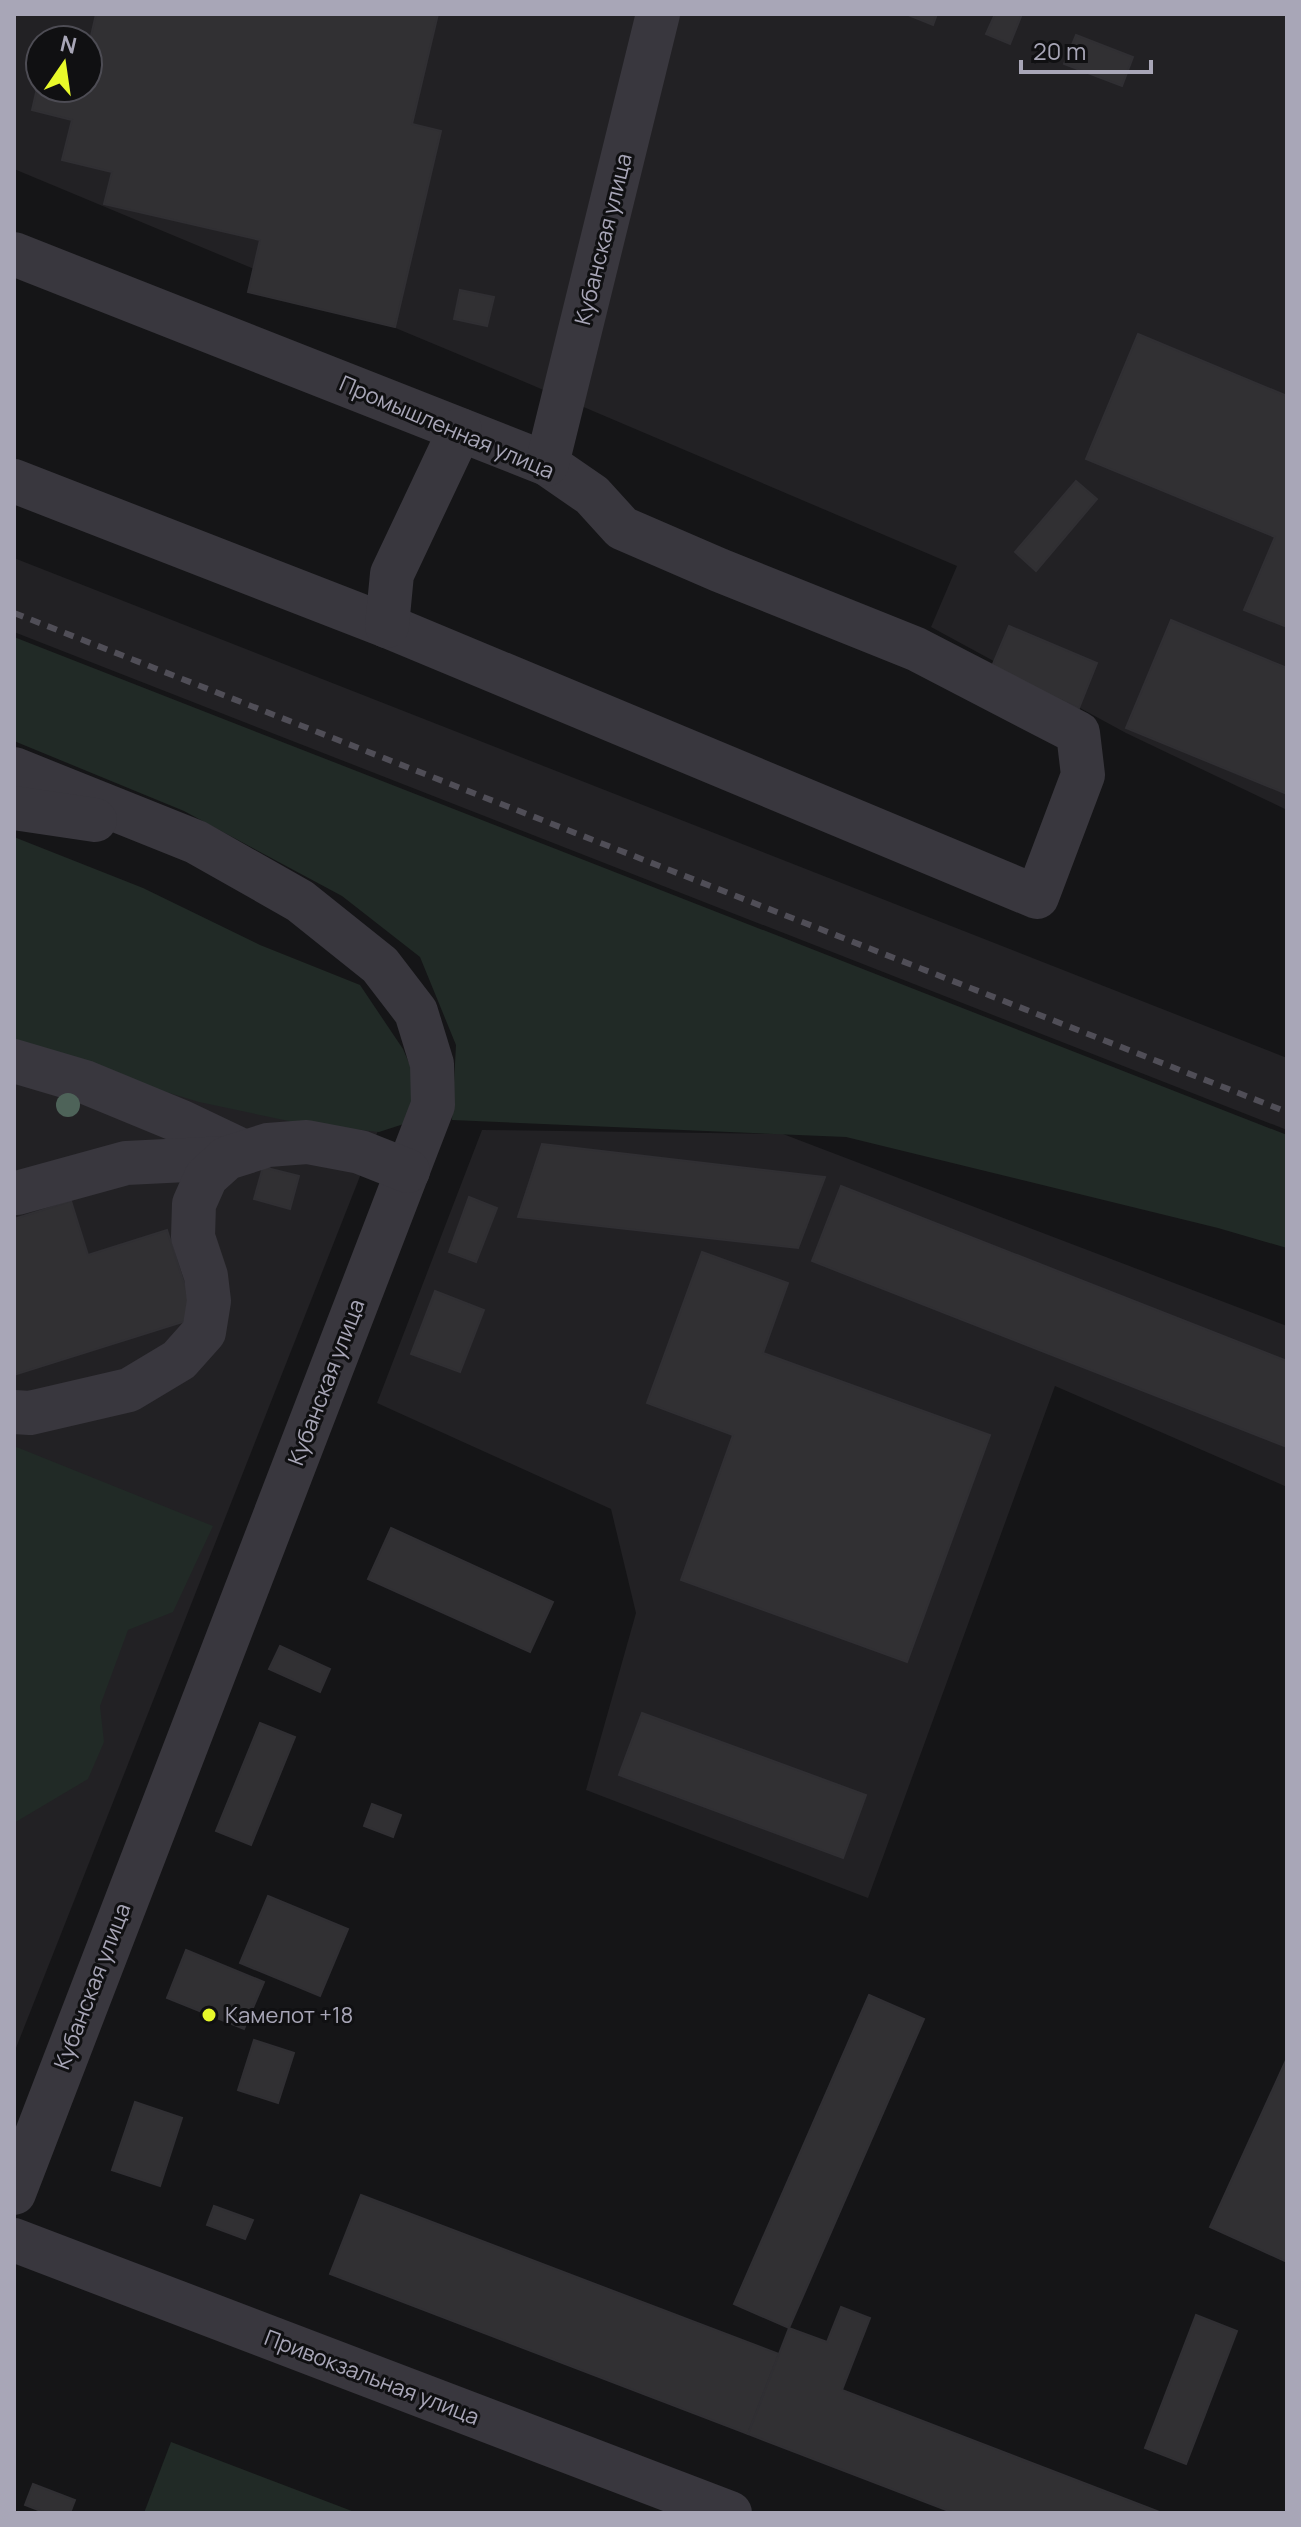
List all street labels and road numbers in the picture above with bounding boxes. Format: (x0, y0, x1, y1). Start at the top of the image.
street label: Кубанская улица (567, 150, 639, 328)
street label: Промышленная улица (335, 368, 559, 486)
street label: Кубанская улица (281, 1295, 371, 1469)
street label: Кубанская улица (47, 1899, 137, 2073)
street label: Привокзальная улица (260, 2322, 484, 2432)

